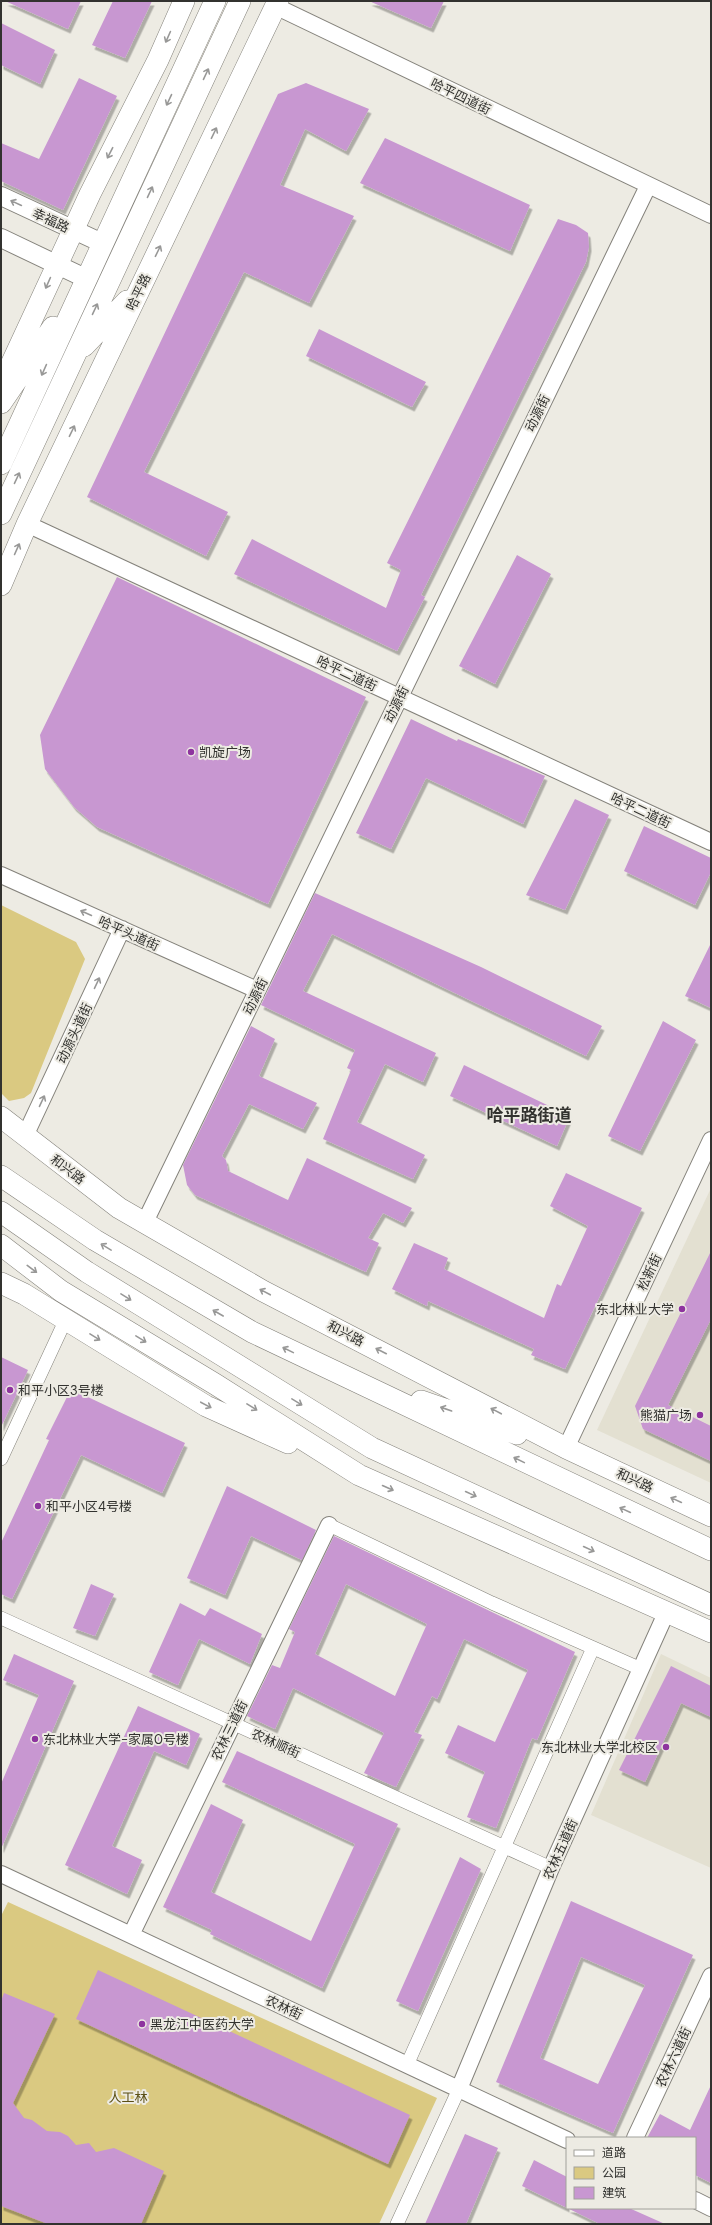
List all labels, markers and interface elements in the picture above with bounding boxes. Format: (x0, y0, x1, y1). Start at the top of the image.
one-way arrow (164, 30, 171, 42)
one-way arrow (203, 69, 210, 81)
street label: 哈平四道街 (428, 75, 494, 118)
one-way arrow (165, 93, 172, 105)
one-way arrow (211, 128, 218, 140)
one-way arrow (106, 147, 114, 159)
one-way arrow (147, 186, 154, 198)
one-way arrow (10, 199, 22, 206)
street label: 幸福路 (30, 205, 72, 236)
one-way arrow (155, 245, 162, 257)
street label: 哈平路 (122, 271, 155, 313)
one-way arrow (44, 277, 51, 289)
one-way arrow (92, 304, 99, 316)
one-way arrow (39, 364, 47, 376)
street label: 动源街 (521, 392, 554, 434)
one-way arrow (69, 425, 76, 437)
one-way arrow (14, 473, 21, 485)
one-way arrow (13, 543, 21, 555)
street label: 哈平二道街 (314, 652, 380, 695)
street label: 动源街 (380, 683, 413, 725)
place label: 凯旋广场 (199, 744, 251, 761)
marker: 凯旋广场 (186, 747, 196, 757)
street label: 哈平二道街 (608, 789, 674, 832)
one-way arrow (81, 909, 93, 916)
street label: 哈平头道街 (96, 912, 162, 954)
street label: 动源街 (239, 975, 272, 1017)
one-way arrow (94, 978, 101, 990)
street label: 动源头道街 (53, 1000, 96, 1066)
one-way arrow (39, 1095, 46, 1107)
district label: 哈平路街道 (487, 1104, 572, 1126)
street label: 和兴路 (47, 1151, 88, 1188)
one-way arrow (100, 1242, 112, 1250)
street label: 松新街 (634, 1251, 665, 1293)
one-way arrow (26, 1265, 37, 1273)
one-way arrow (260, 1287, 272, 1295)
one-way arrow (120, 1293, 132, 1301)
place label: 东北林业大学 (596, 1301, 674, 1318)
marker: 东北林业大学 (677, 1304, 687, 1314)
one-way arrow (212, 1308, 224, 1316)
street label: 和兴路 (325, 1317, 367, 1350)
one-way arrow (89, 1334, 101, 1342)
one-way arrow (135, 1336, 147, 1344)
one-way arrow (282, 1346, 294, 1353)
one-way arrow (375, 1347, 387, 1354)
place label: 和平小区3号楼 (18, 1382, 104, 1399)
marker: 和平小区3号楼 (5, 1385, 15, 1395)
one-way arrow (291, 1398, 302, 1406)
one-way arrow (200, 1402, 212, 1409)
one-way arrow (246, 1403, 257, 1411)
one-way arrow (441, 1405, 453, 1413)
one-way arrow (491, 1407, 503, 1414)
place label: 熊猫广场 (640, 1407, 692, 1424)
marker: 熊猫广场 (695, 1410, 705, 1420)
one-way arrow (514, 1456, 526, 1463)
street label: 和兴路 (614, 1465, 656, 1496)
one-way arrow (381, 1485, 393, 1492)
one-way arrow (465, 1491, 477, 1498)
one-way arrow (670, 1496, 682, 1503)
place label: 和平小区4号楼 (46, 1498, 132, 1515)
marker: 和平小区4号楼 (33, 1501, 43, 1511)
one-way arrow (619, 1506, 631, 1513)
one-way arrow (583, 1546, 595, 1553)
street label: 农林三道街 (208, 1697, 251, 1763)
street label: 农林顺街 (249, 1725, 303, 1762)
place label: 东北林业大学-家属0号楼 (43, 1731, 189, 1748)
marker: 东北林业大学-家属0号楼 (30, 1734, 40, 1744)
place label: 东北林业大学北校区 (541, 1739, 658, 1756)
marker: 东北林业大学北校区 (661, 1742, 671, 1752)
street label: 农林五道街 (539, 1816, 581, 1882)
street label: 农林街 (263, 1992, 305, 2023)
place label: 黑龙江中医药大学 (150, 2016, 254, 2033)
marker: 黑龙江中医药大学 (137, 2019, 147, 2029)
street label: 农林六道街 (652, 2024, 695, 2090)
park label: 人工林 (108, 2089, 148, 2106)
legend (566, 2137, 696, 2209)
text: 道路 (602, 2145, 626, 2161)
text: 公园 (602, 2165, 626, 2181)
text: 建筑 (602, 2185, 626, 2201)

